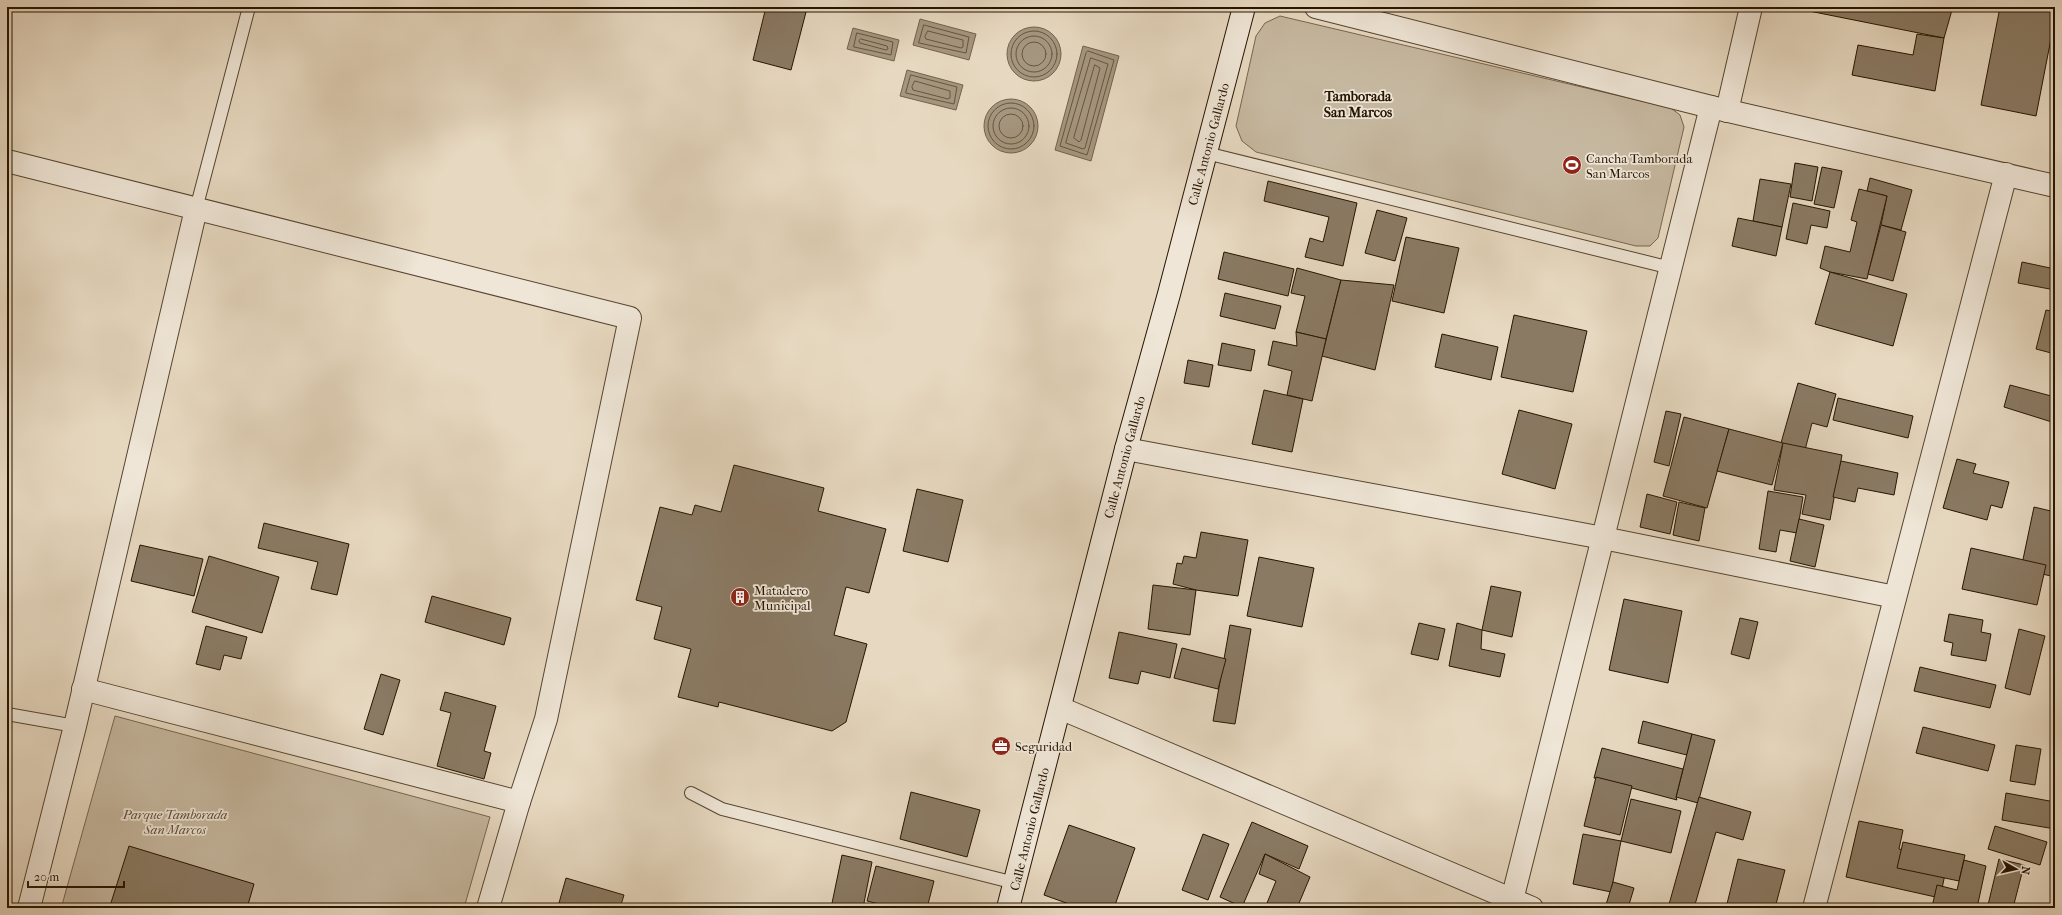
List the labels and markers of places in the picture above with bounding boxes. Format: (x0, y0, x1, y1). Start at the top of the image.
place label: Cancha Tamborada San Marcos (1586, 151, 1693, 181)
sports icon: Cancha Tamborada San Marcos (1561, 154, 1583, 176)
place label: Matadero Municipal (754, 583, 811, 613)
building icon: Matadero Municipal (729, 586, 751, 608)
office icon: Seguridad (990, 735, 1012, 757)
place label: Seguridad (1015, 739, 1073, 754)

